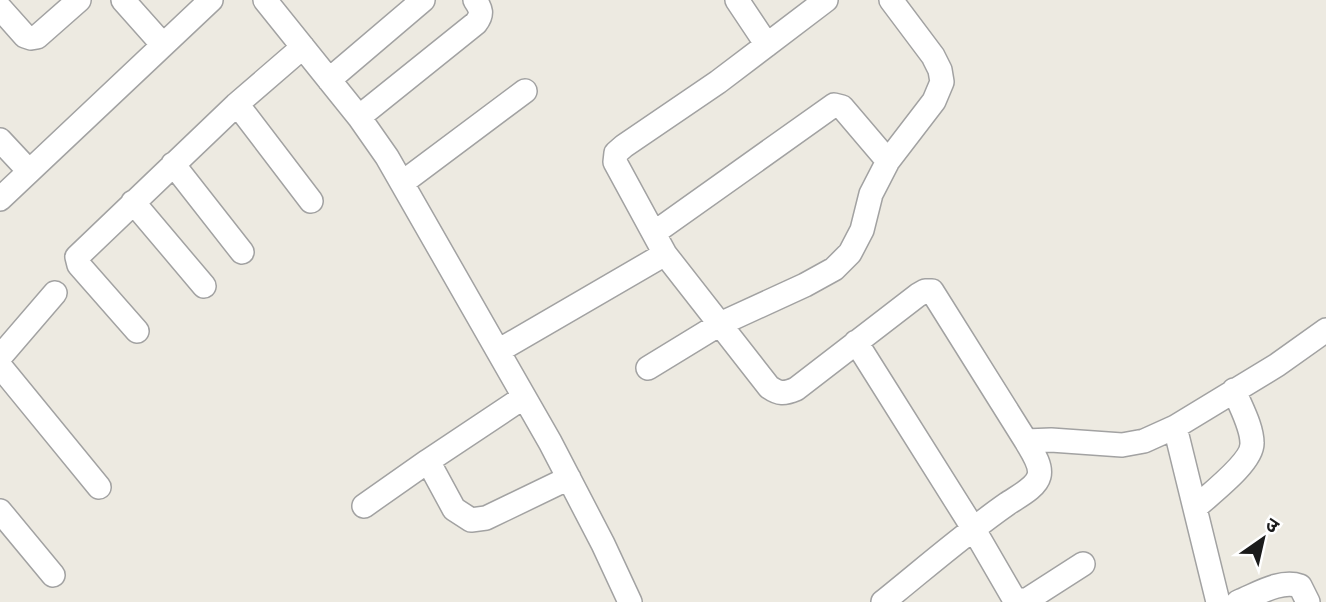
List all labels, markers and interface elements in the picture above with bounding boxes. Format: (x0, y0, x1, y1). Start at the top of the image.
north arrow (1228, 504, 1298, 574)
text: उ (1262, 513, 1284, 538)

